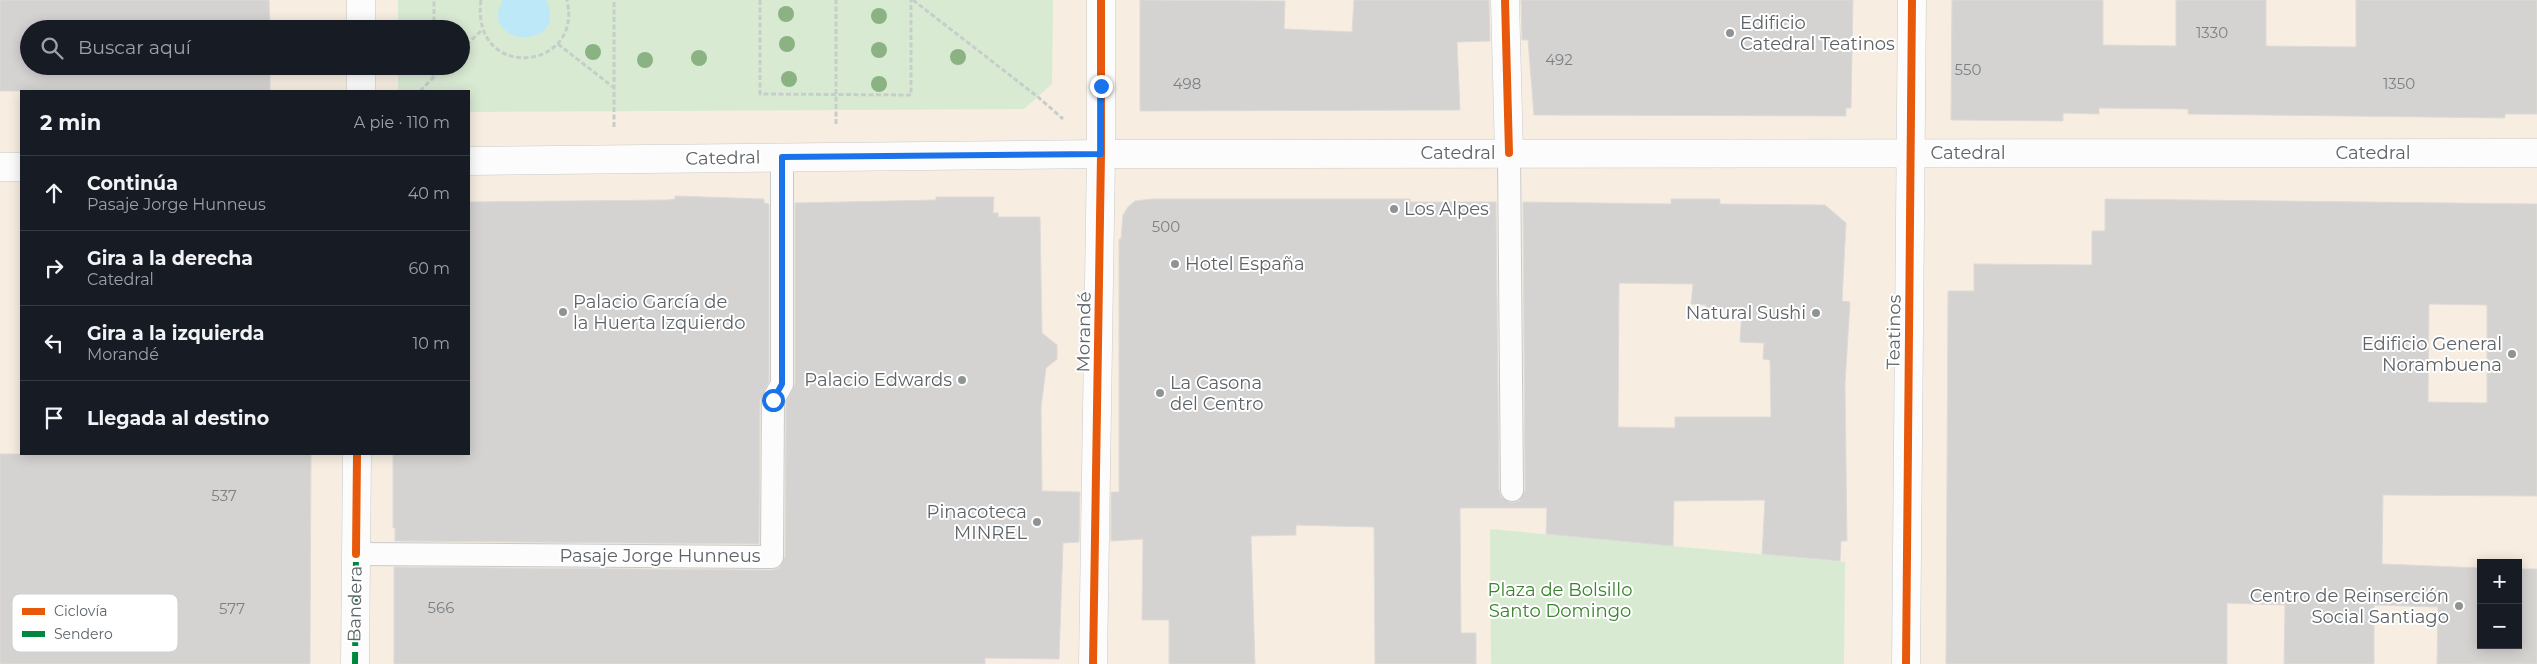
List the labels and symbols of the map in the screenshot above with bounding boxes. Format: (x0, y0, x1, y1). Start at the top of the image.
place label: Edificio Catedral Teatinos (1740, 12, 1895, 55)
house number: 1330 (2196, 23, 2228, 42)
marker: Edificio Catedral Teatinos (1724, 27, 1736, 39)
house number: 492 (1545, 50, 1573, 69)
house number: 550 (1955, 60, 1981, 79)
house number: 498 (1173, 74, 1201, 93)
house number: 1350 (2383, 74, 2415, 93)
route end (1090, 75, 1113, 98)
street label: Catedral (1420, 142, 1496, 164)
street label: Catedral (1930, 142, 2006, 164)
street label: Catedral (2335, 142, 2411, 164)
street label: Catedral (685, 146, 761, 170)
place label: Los Alpes (1404, 198, 1489, 220)
marker: Los Alpes (1388, 203, 1400, 215)
house number: 500 (1152, 217, 1180, 236)
place label: Hotel España (1185, 253, 1305, 275)
marker: Hotel España (1169, 258, 1181, 270)
place label: Palacio García de la Huerta Izquierdo (573, 291, 746, 334)
street label: Morandé (1072, 291, 1096, 373)
street label: Teatinos (1882, 294, 1906, 370)
place label: Natural Sushi (1686, 302, 1806, 324)
marker: Palacio García de la Huerta Izquierdo (557, 306, 569, 318)
marker: Natural Sushi (1810, 307, 1822, 319)
place label: Edificio General Norambuena (2362, 333, 2502, 376)
marker: Edificio General Norambuena (2506, 348, 2518, 360)
place label: Palacio Edwards (804, 369, 952, 391)
place label: La Casona del Centro (1170, 372, 1264, 415)
marker: Palacio Edwards (956, 374, 968, 386)
marker: La Casona del Centro (1154, 387, 1166, 399)
route start (762, 389, 785, 412)
house number: 537 (211, 486, 237, 505)
place label: Pinacoteca MINREL (927, 501, 1027, 544)
marker: Pinacoteca MINREL (1031, 516, 1043, 528)
street label: Pasaje Jorge Hunneus (559, 545, 761, 567)
street label: Bandera (343, 566, 367, 642)
park label: Plaza de Bolsillo Santo Domingo (1487, 579, 1633, 622)
place label: Centro de Reinserción Social Santiago (2250, 585, 2449, 628)
legend (12, 594, 178, 652)
house number: 566 (428, 598, 454, 617)
house number: 577 (219, 599, 245, 618)
marker: Centro de Reinserción Social Santiago (2453, 600, 2465, 612)
text: Ciclovía (54, 602, 107, 620)
text: Sendero (54, 625, 113, 643)

